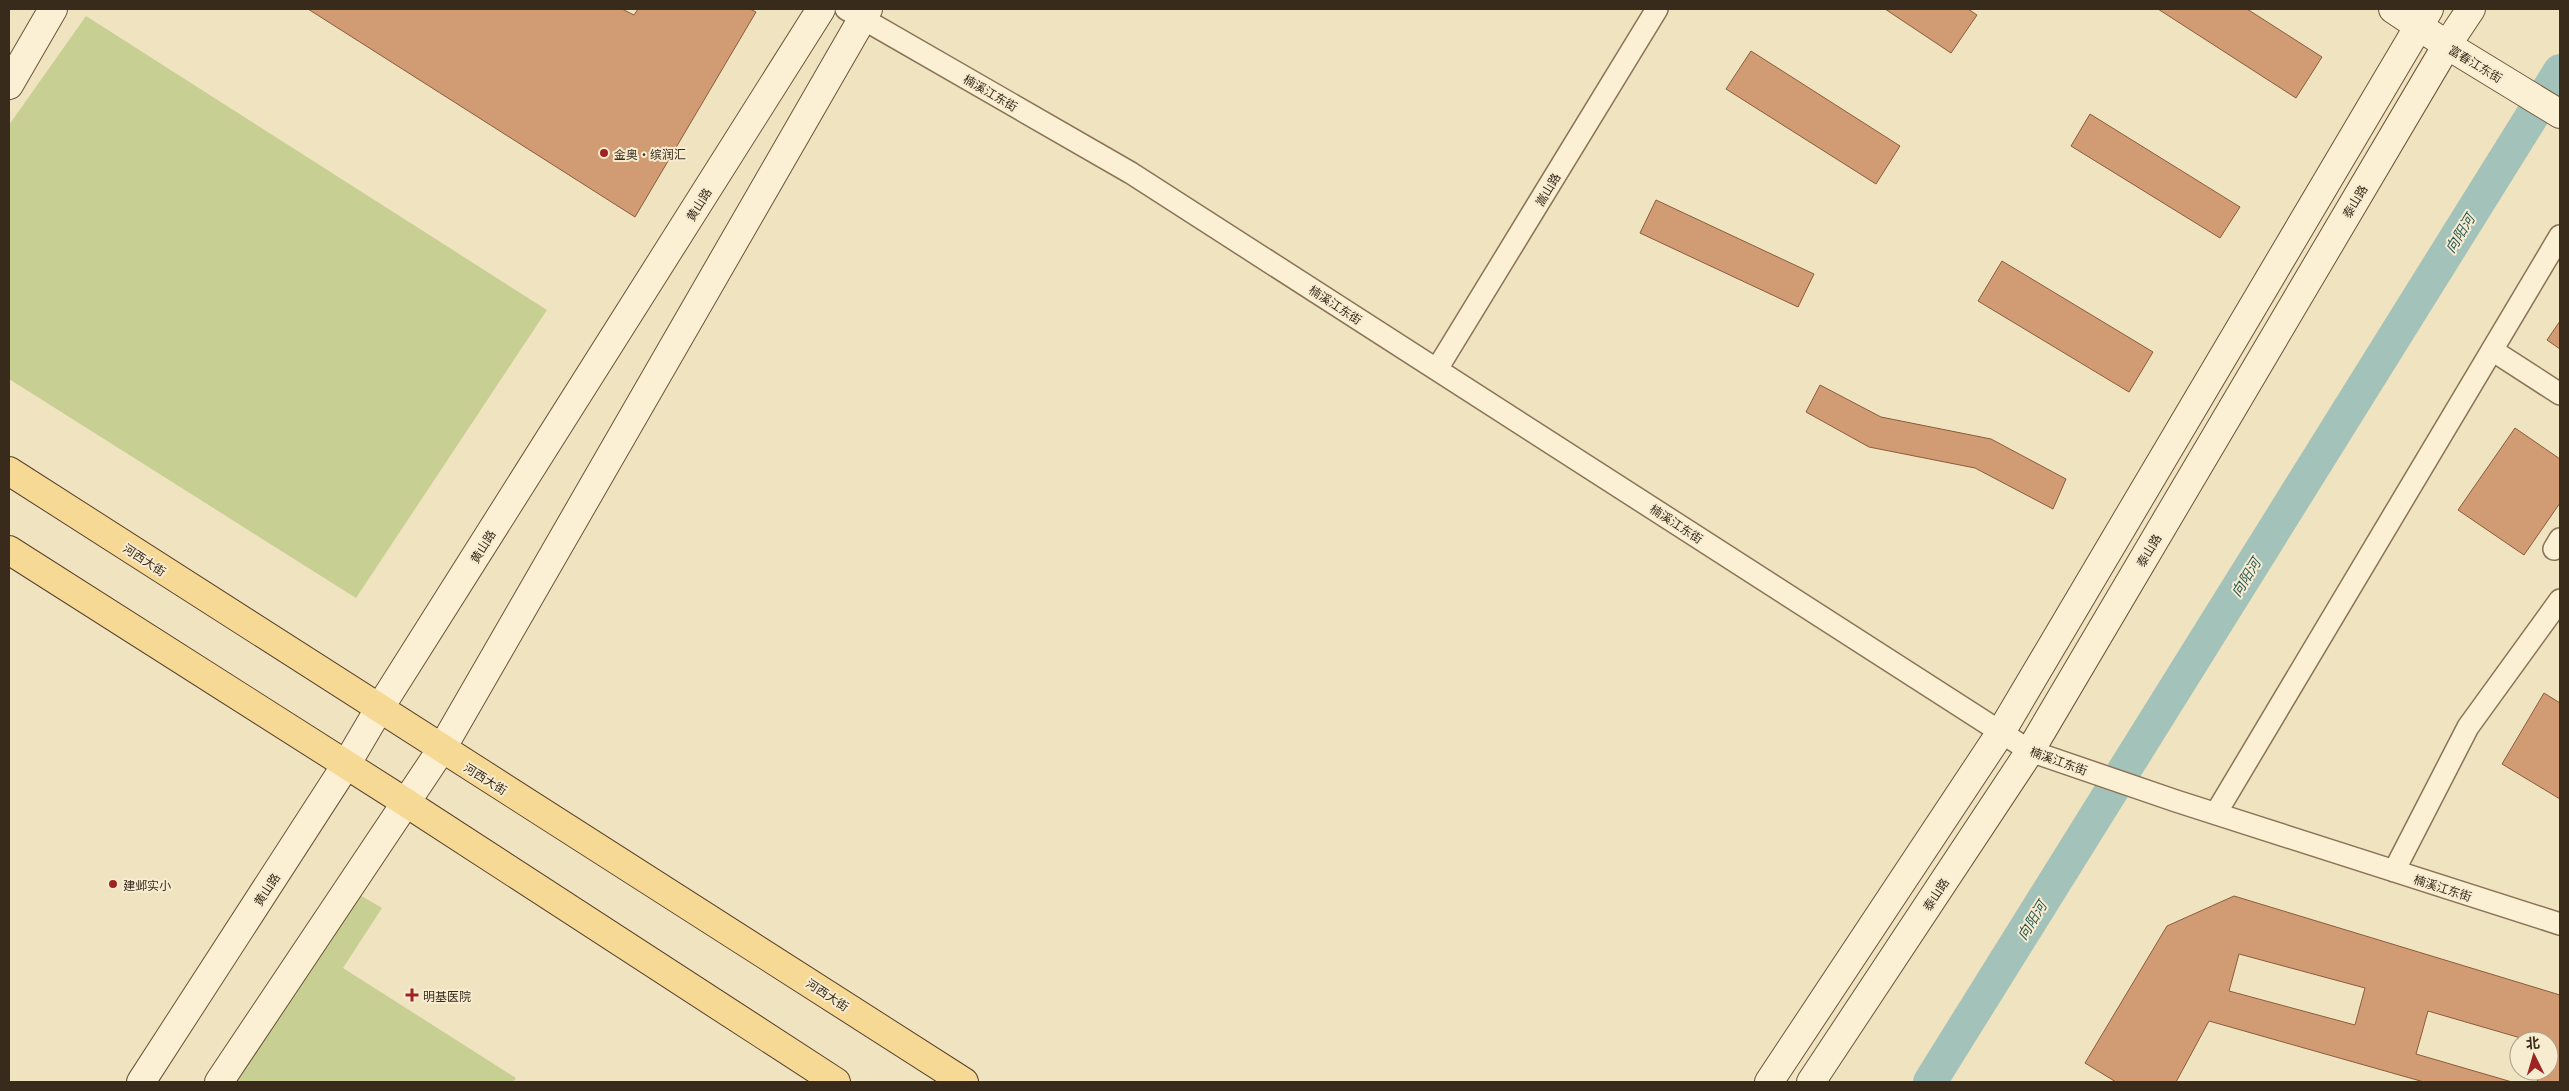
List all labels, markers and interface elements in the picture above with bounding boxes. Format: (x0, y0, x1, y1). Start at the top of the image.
street label: 富春江东街 (2446, 40, 2506, 86)
street label: 楠溪江东街 (961, 70, 1021, 114)
place label: 金奥·缤润汇 (614, 145, 686, 162)
marker: 金奥·缤润汇 (598, 147, 610, 159)
street label: 嵩山路 (1530, 169, 1564, 209)
street label: 泰山路 (2337, 181, 2371, 221)
street label: 黄山路 (681, 184, 715, 224)
water label: 向阳河 (2439, 207, 2480, 256)
street label: 楠溪江东街 (1306, 281, 1366, 327)
street label: 楠溪江东街 (1647, 500, 1707, 546)
street label: 黄山路 (465, 526, 499, 566)
street label: 泰山路 (2131, 530, 2165, 570)
street label: 河西大街 (120, 539, 170, 579)
water label: 向阳河 (2225, 551, 2266, 600)
street label: 楠溪江东街 (2028, 742, 2090, 778)
street label: 河西大街 (461, 758, 511, 798)
street label: 黄山路 (249, 869, 283, 909)
street label: 楠溪江东街 (2412, 870, 2474, 904)
street label: 泰山路 (1918, 874, 1952, 914)
place label: 建邺实小 (123, 876, 171, 893)
marker: 建邺实小 (107, 878, 119, 890)
water label: 向阳河 (2011, 894, 2052, 943)
street label: 河西大街 (803, 974, 853, 1014)
place label: 明基医院 (423, 987, 471, 1004)
marker: 明基医院 (405, 988, 419, 1002)
north arrow (2509, 1031, 2559, 1081)
text: 北 (2525, 1031, 2541, 1053)

